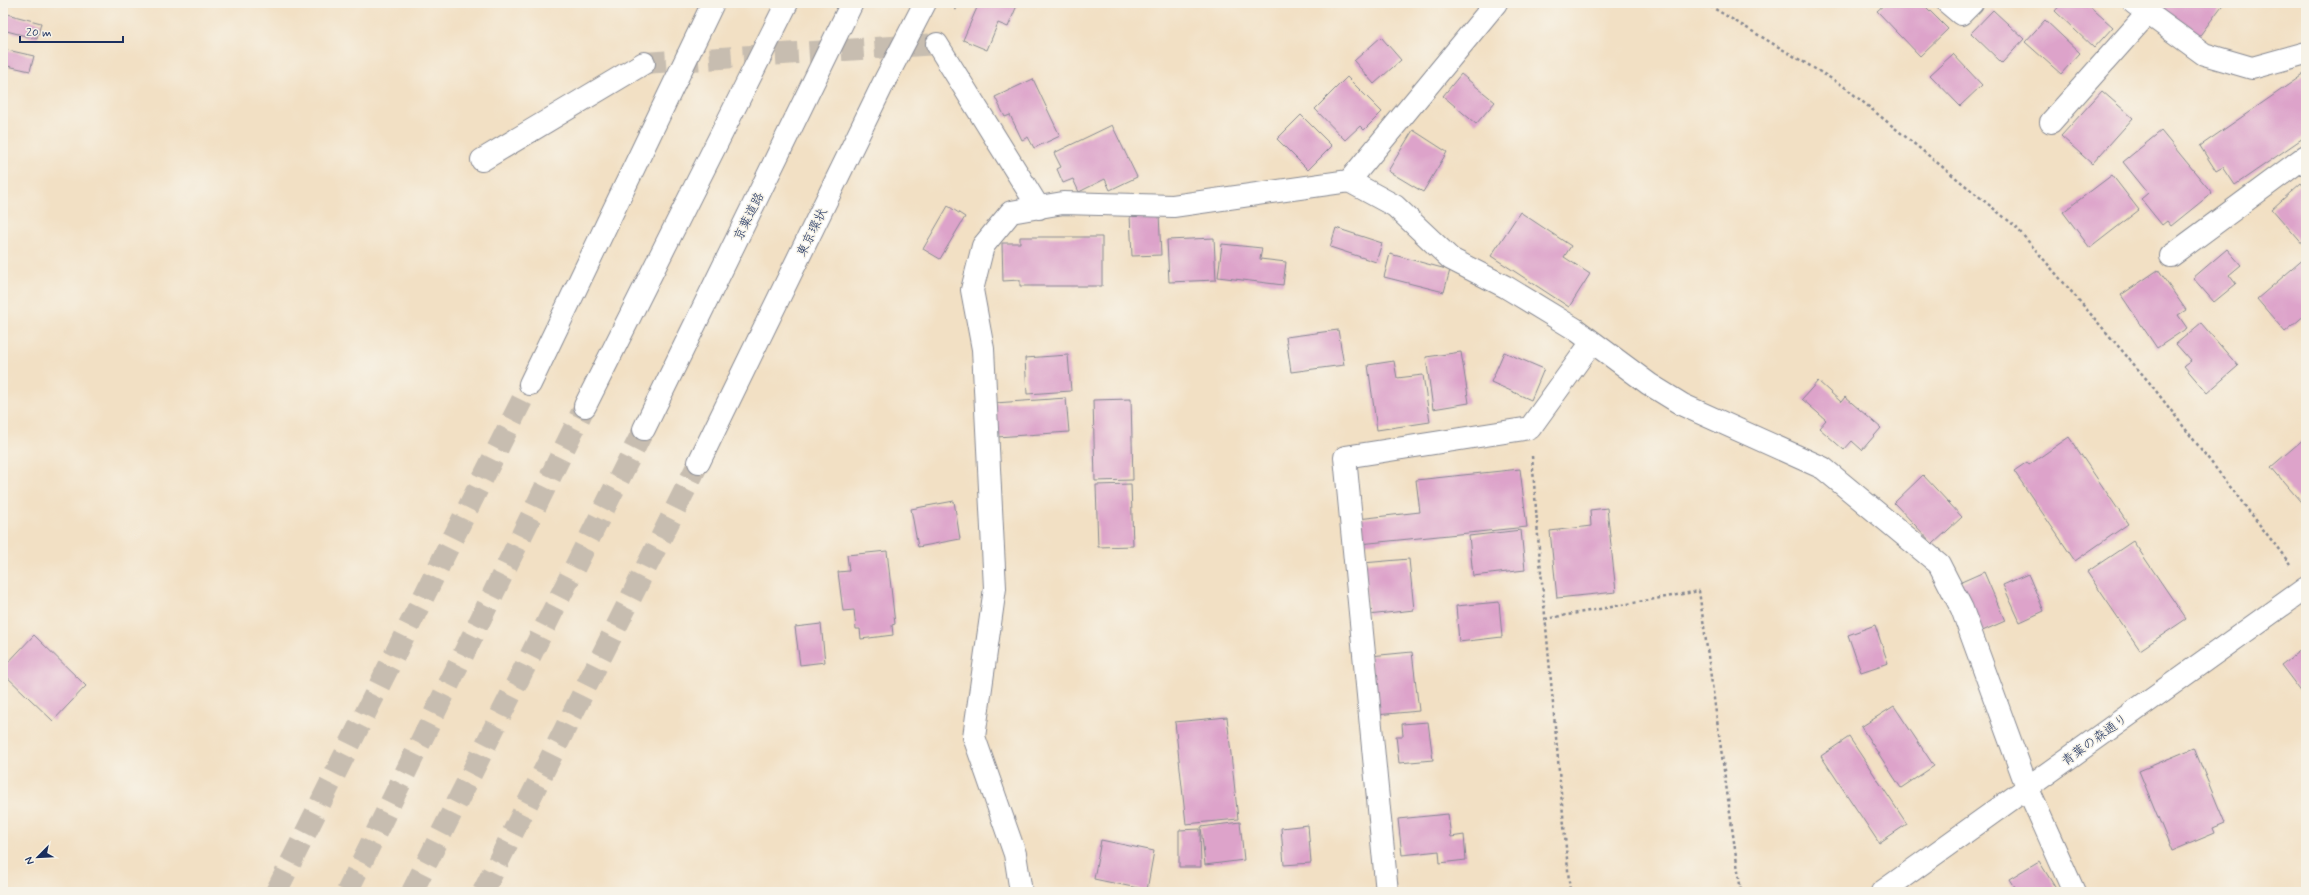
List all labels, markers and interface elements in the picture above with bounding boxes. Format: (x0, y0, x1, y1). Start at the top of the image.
scale bar (20, 18, 123, 44)
text: 20 m (26, 25, 52, 41)
street label: 京葉道路 (730, 190, 768, 244)
street label: 東京環状 (793, 206, 831, 260)
street label: 青葉の森通り (2058, 710, 2131, 770)
north arrow (18, 837, 58, 877)
text: N (22, 854, 38, 867)

